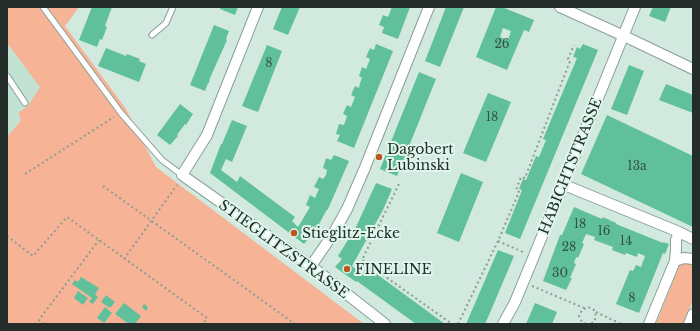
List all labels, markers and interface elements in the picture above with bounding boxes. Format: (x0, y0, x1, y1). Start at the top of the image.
house number: 26 (494, 36, 510, 51)
house number: 8 (265, 55, 273, 70)
street label: HABICHTSTRASSE (534, 95, 606, 237)
house number: 18 (486, 109, 498, 124)
place label: Dagobert Lubinski (387, 140, 454, 174)
marker: Dagobert Lubinski (374, 152, 384, 162)
house number: 13a (627, 158, 647, 173)
street label: STIEGLITZSTRASSE (215, 196, 353, 302)
house number: 18 (574, 216, 586, 231)
house number: 16 (597, 223, 611, 238)
place label: Stieglitz-Ecke (302, 224, 400, 242)
marker: Stieglitz-Ecke (289, 228, 299, 238)
house number: 14 (620, 233, 632, 248)
house number: 28 (562, 239, 576, 254)
place label: FINELINE (355, 260, 432, 278)
marker: FINELINE (342, 264, 352, 274)
house number: 30 (552, 265, 568, 280)
house number: 8 (628, 290, 636, 305)

